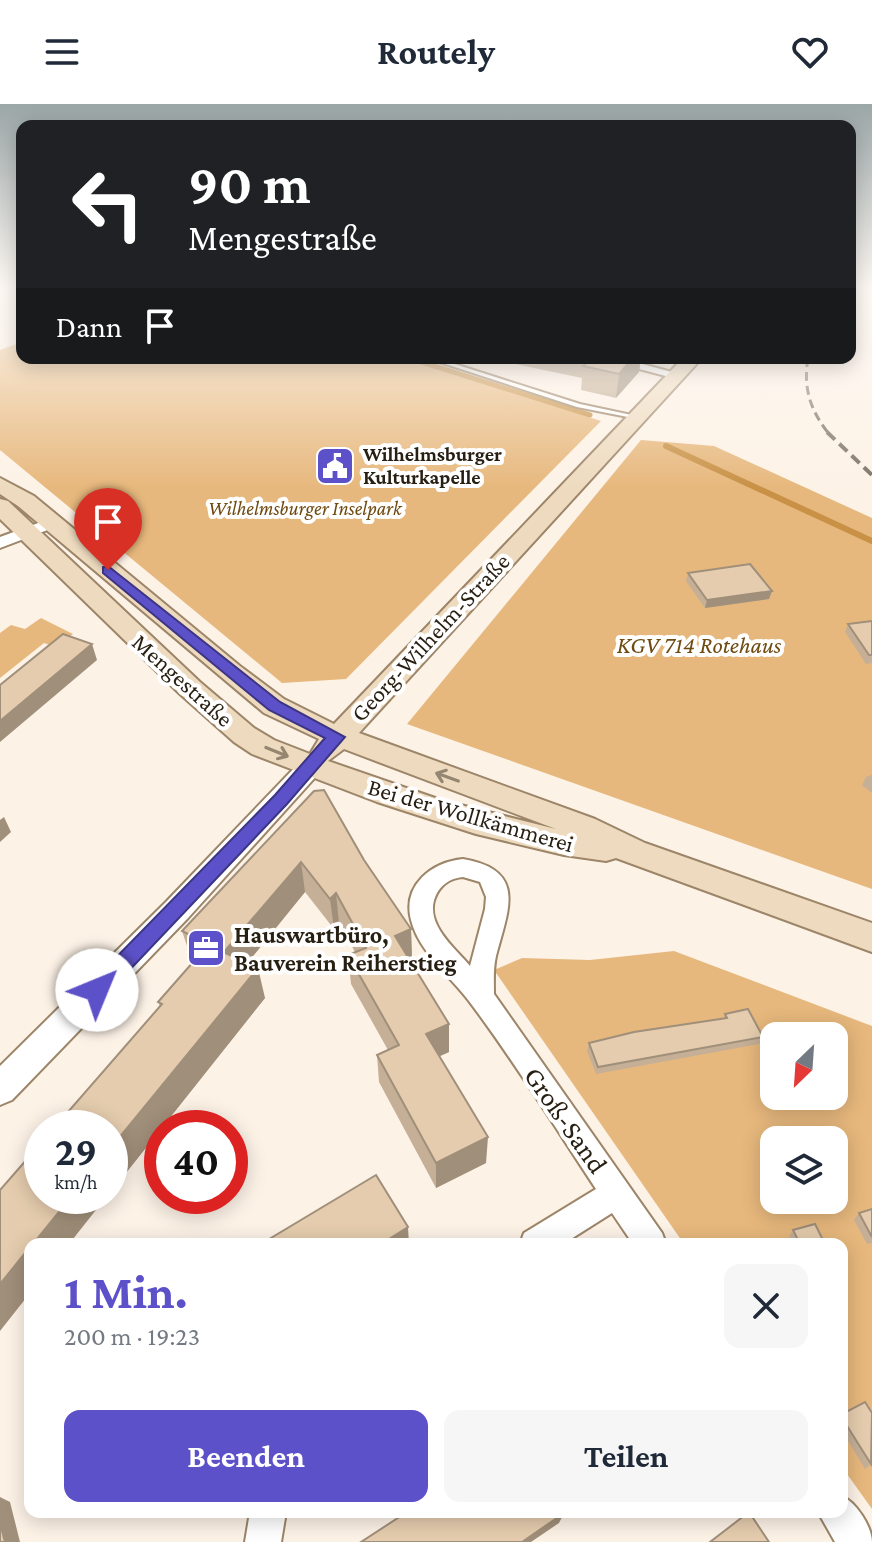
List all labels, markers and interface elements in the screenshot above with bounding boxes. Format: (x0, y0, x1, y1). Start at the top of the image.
icon: menu (40, 30, 84, 74)
icon: heart (788, 30, 832, 74)
text: Routely (377, 32, 495, 72)
icon: left (56, 152, 160, 256)
text: 90 m (188, 153, 311, 215)
text: Mengestraße (188, 218, 377, 258)
icon: arrive (138, 304, 182, 348)
text: Dann (56, 310, 122, 343)
place label: Wilhelmsburger Kulturkapelle (362, 443, 502, 488)
public building icon: Wilhelmsburger Kulturkapelle (314, 445, 356, 487)
pin (74, 488, 142, 570)
park label: Wilhelmsburger Inselpark (208, 497, 403, 520)
icon: arrive (86, 500, 130, 544)
street label: Georg-Wilhelm-Straße (345, 547, 515, 727)
street label: Mengestraße (127, 628, 239, 732)
park label: KGV 714 Rotehaus (617, 631, 782, 658)
one-way arrow (264, 746, 289, 761)
one-way arrow (435, 769, 460, 784)
street label: Bei der Wollkämmerei (365, 773, 577, 857)
place label: Hauswartbüro, Bauverein Reiherstieg (234, 921, 457, 976)
office icon: Hauswartbüro, Bauverein Reiherstieg (185, 927, 227, 969)
position arrow (55, 948, 139, 1032)
north arrow (760, 1022, 848, 1110)
map controls (760, 1022, 848, 1214)
street label: Groß-Sand (518, 1061, 614, 1179)
speed limit sign: 40 (144, 1110, 248, 1214)
button: layers (760, 1126, 848, 1214)
text: 29 (55, 1129, 97, 1174)
text: km/h (54, 1171, 98, 1193)
button: close (724, 1264, 808, 1348)
text: 1 Min. (64, 1265, 188, 1318)
text: 200 m · 19:23 (64, 1322, 200, 1351)
button: Beenden (64, 1410, 428, 1502)
button: Teilen (444, 1410, 808, 1502)

